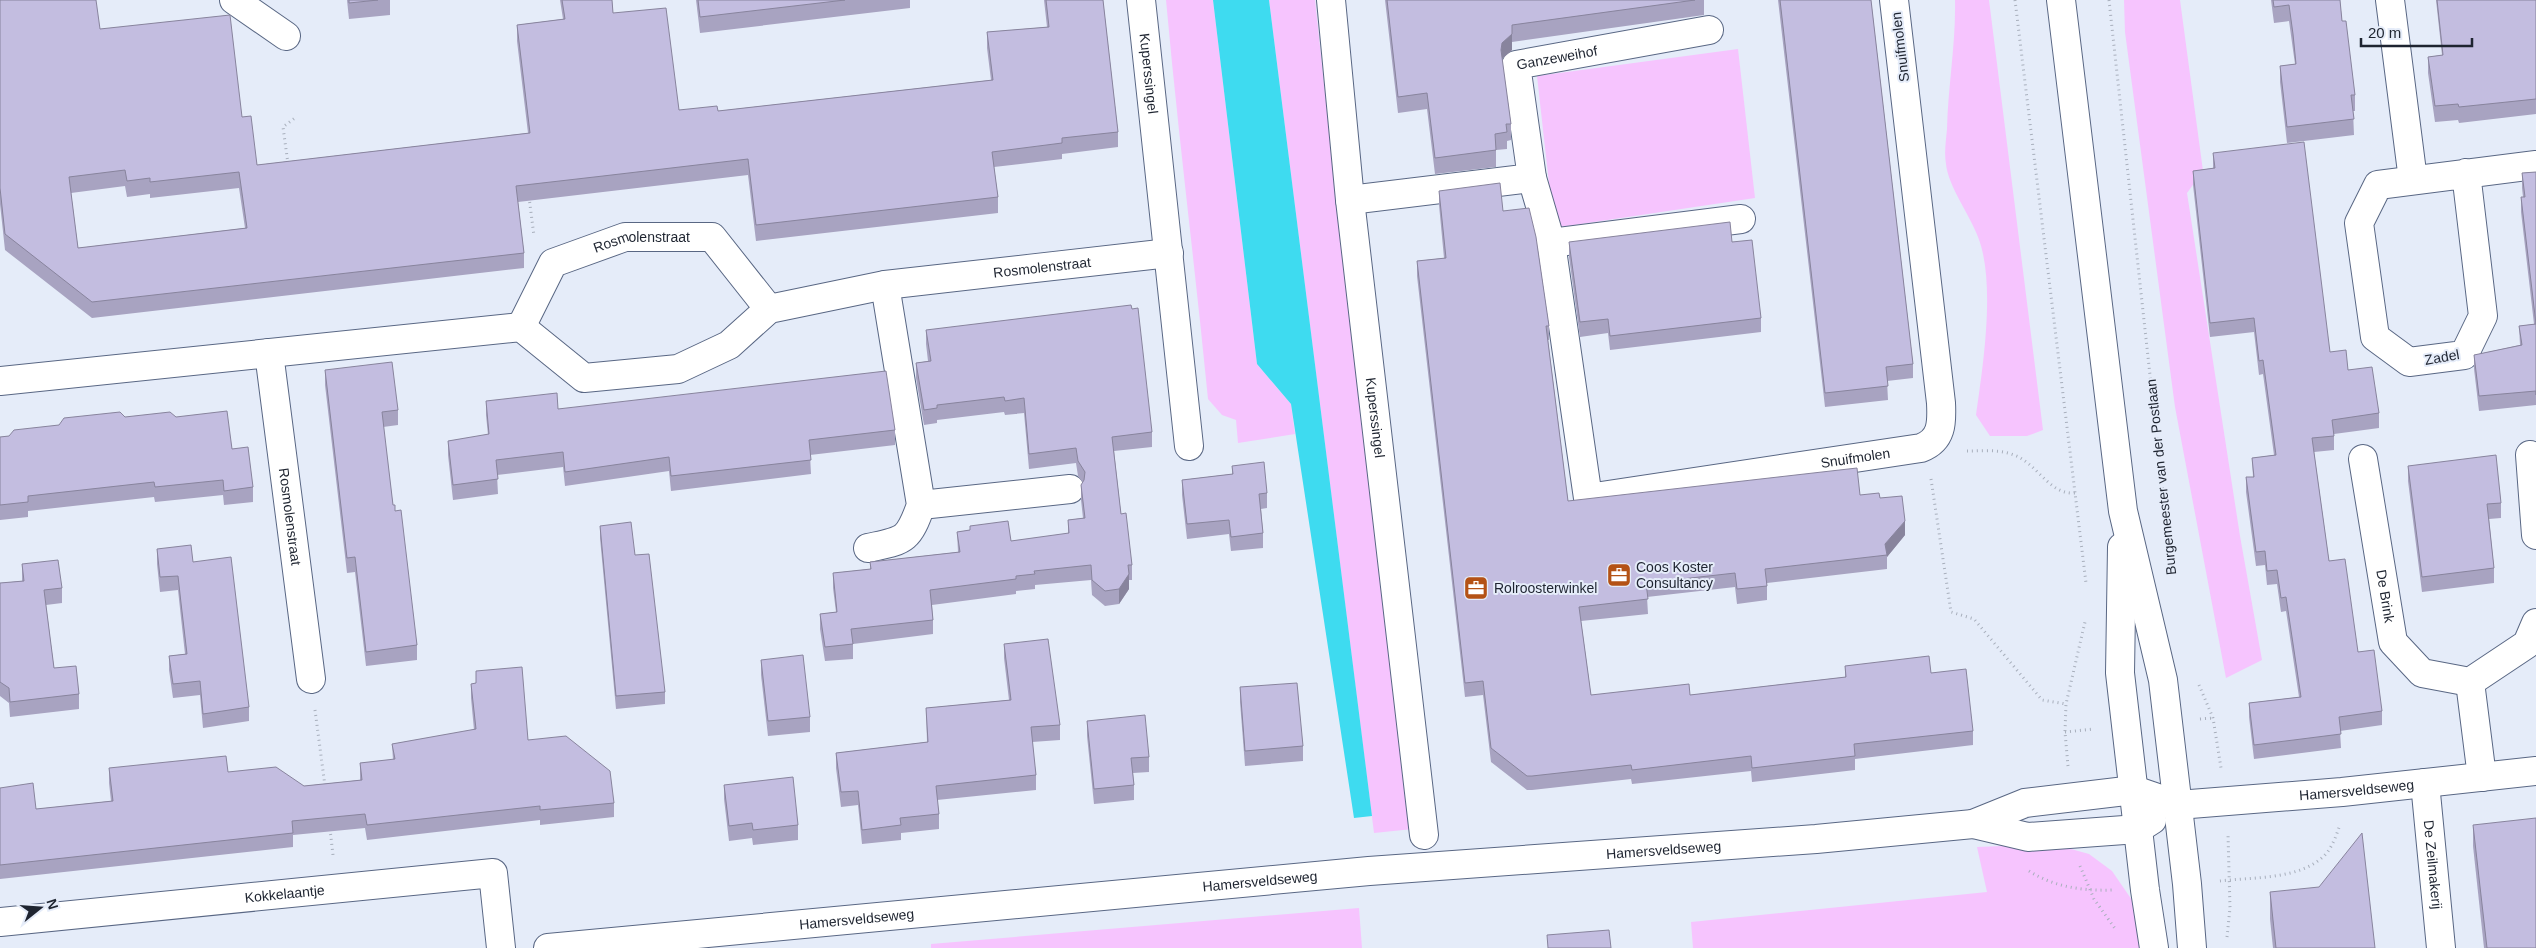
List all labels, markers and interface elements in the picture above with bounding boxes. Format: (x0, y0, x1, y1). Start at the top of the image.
street label: Snuifmolen (1888, 11, 1912, 83)
scale bar (2361, 15, 2472, 47)
text: 20 m (2368, 24, 2401, 41)
street label: Kuperssingel (1137, 32, 1161, 115)
street label: Ganzeweihof (1515, 42, 1599, 73)
street label: Rosmolenstraat (591, 228, 690, 256)
street label: Rosmolenstraat (992, 254, 1092, 281)
street label: Zadel (2423, 346, 2461, 368)
street label: Kuperssingel (1363, 376, 1388, 459)
street label: Burgemeester van der Postlaan (2143, 378, 2179, 576)
street label: Snuifmolen (1819, 445, 1891, 471)
street label: Rosmolenstraat (276, 467, 304, 566)
place label: Coos Koster Consultancy (1636, 559, 1713, 591)
office icon: Coos Koster Consultancy (1606, 562, 1632, 588)
street label: De Brink (2373, 568, 2398, 625)
office icon: Rolroosterwinkel (1463, 575, 1489, 601)
place label: Rolroosterwinkel (1494, 580, 1597, 596)
street label: Hamersveldseweg (2299, 776, 2415, 803)
street label: De Zeilmakerij (2421, 819, 2445, 910)
street label: Hamersveldseweg (1606, 838, 1722, 862)
street label: Hamersveldseweg (1202, 868, 1318, 895)
street label: Kokkelaantje (244, 882, 326, 906)
north arrow (15, 883, 65, 933)
text: N (43, 897, 62, 911)
street label: Hamersveldseweg (799, 906, 915, 932)

